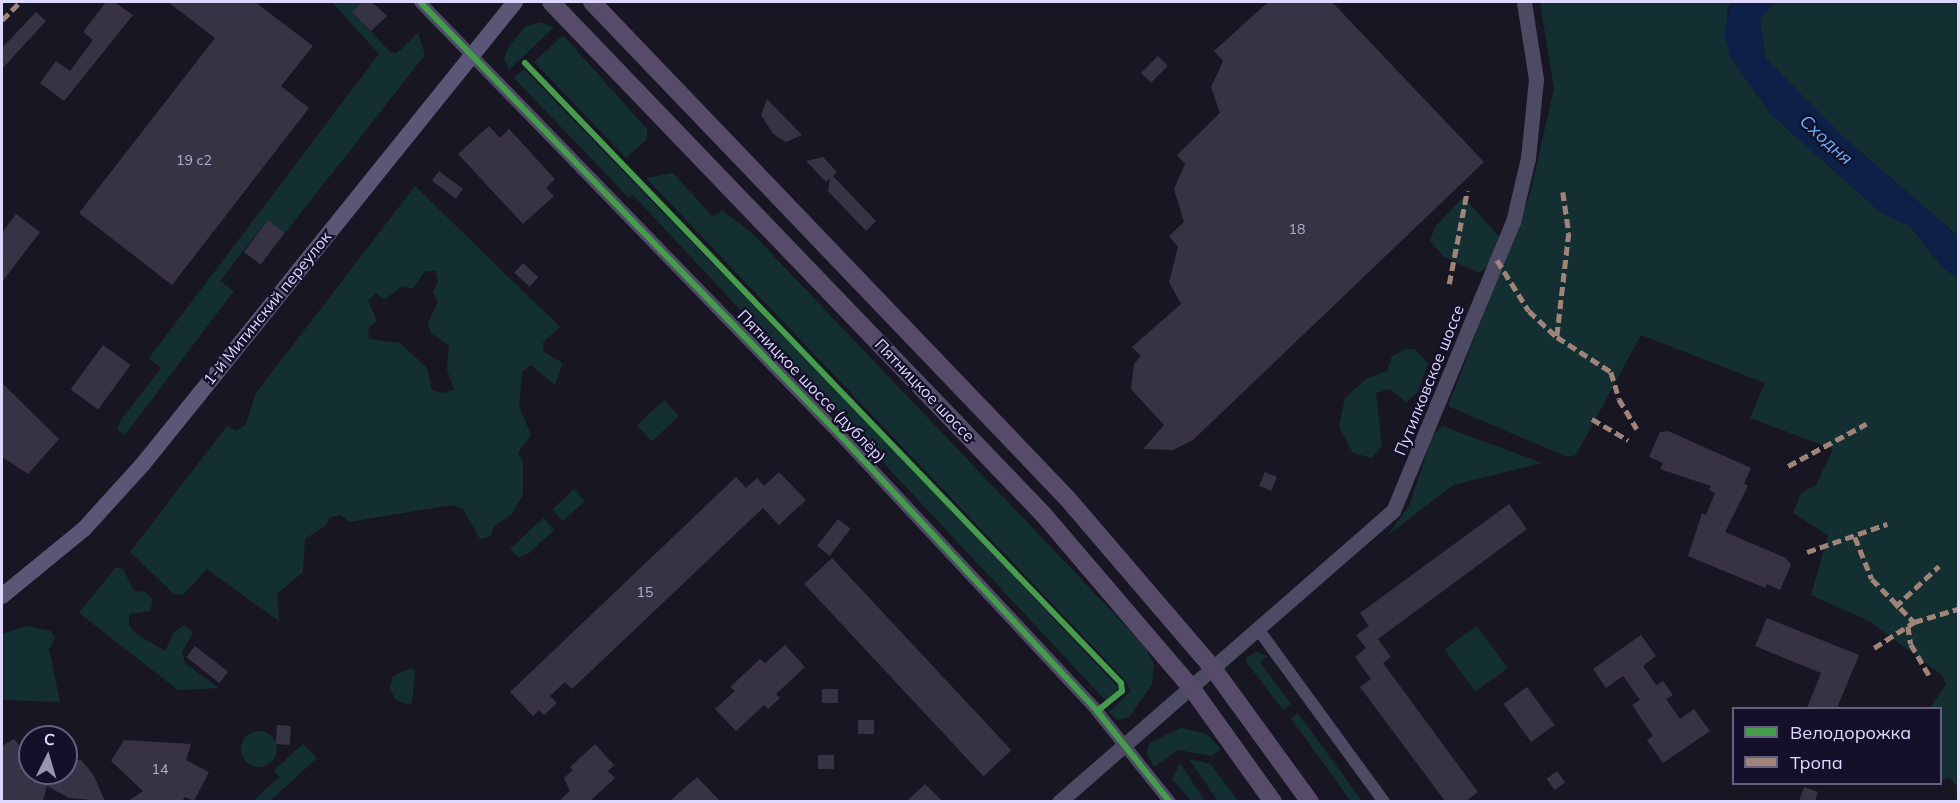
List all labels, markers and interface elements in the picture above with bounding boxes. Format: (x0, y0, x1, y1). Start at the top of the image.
water label: Сходня (1795, 111, 1857, 169)
house number: 19 с2 (176, 152, 212, 168)
house number: 18 (1289, 221, 1305, 237)
street label: 1-й Митинский переулок (199, 227, 335, 389)
street label: Путилковское шоссе (1390, 302, 1468, 458)
street label: Пятницкое шоссе (дублёр) (734, 306, 890, 466)
street label: Пятницкое шоссе (871, 335, 979, 445)
house number: 15 (637, 584, 653, 600)
legend (1732, 707, 1942, 785)
text: Велодорожка (1790, 721, 1911, 744)
north arrow (18, 725, 78, 785)
text: С (43, 729, 56, 750)
text: Тропа (1790, 751, 1843, 774)
house number: 14 (152, 761, 168, 777)

